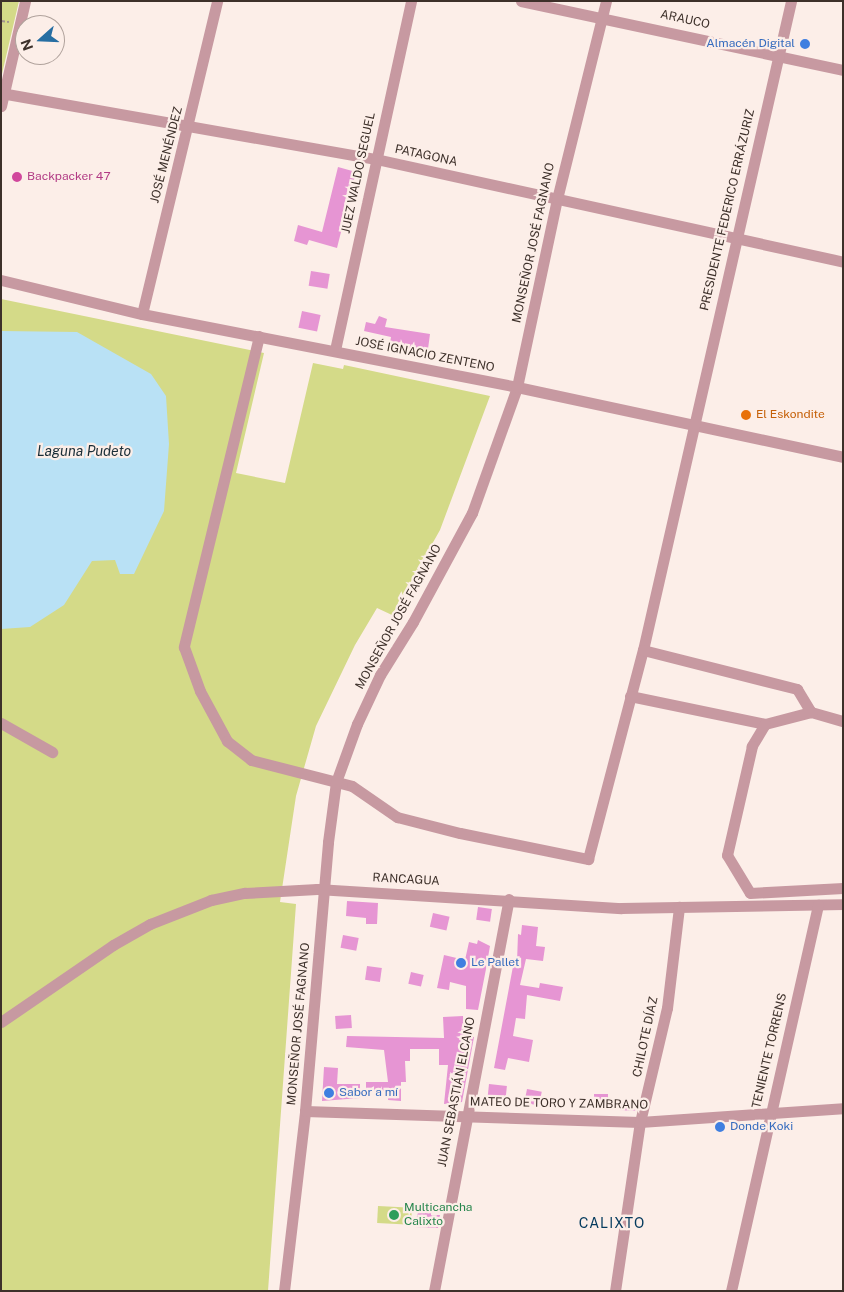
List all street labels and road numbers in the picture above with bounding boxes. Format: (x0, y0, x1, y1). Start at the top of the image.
street label: ARAUCO (659, 8, 711, 32)
street label: JOSÉ MENÉNDEZ (148, 105, 186, 205)
street label: PRESIDENTE FEDERICO ERRÁZURIZ (698, 108, 758, 312)
street label: JUEZ WALDO SEGUEL (339, 111, 379, 235)
street label: PATAGONA (393, 142, 459, 170)
street label: MONSEÑOR JOSÉ FAGNANO (510, 162, 558, 324)
street label: JOSÉ IGNACIO ZENTENO (354, 334, 496, 376)
street label: MONSEÑOR JOSÉ FAGNANO (353, 542, 445, 692)
street label: RANCAGUA (372, 871, 440, 889)
street label: MONSEÑOR JOSÉ FAGNANO (285, 942, 313, 1106)
street label: TENIENTE TORRENS (750, 992, 790, 1110)
street label: CHILOTE DÍAZ (630, 995, 662, 1079)
street label: JUAN SEBASTIÁN ELCANO (435, 1016, 479, 1168)
street label: MATEO DE TORO Y ZAMBRANO (470, 1095, 648, 1113)

